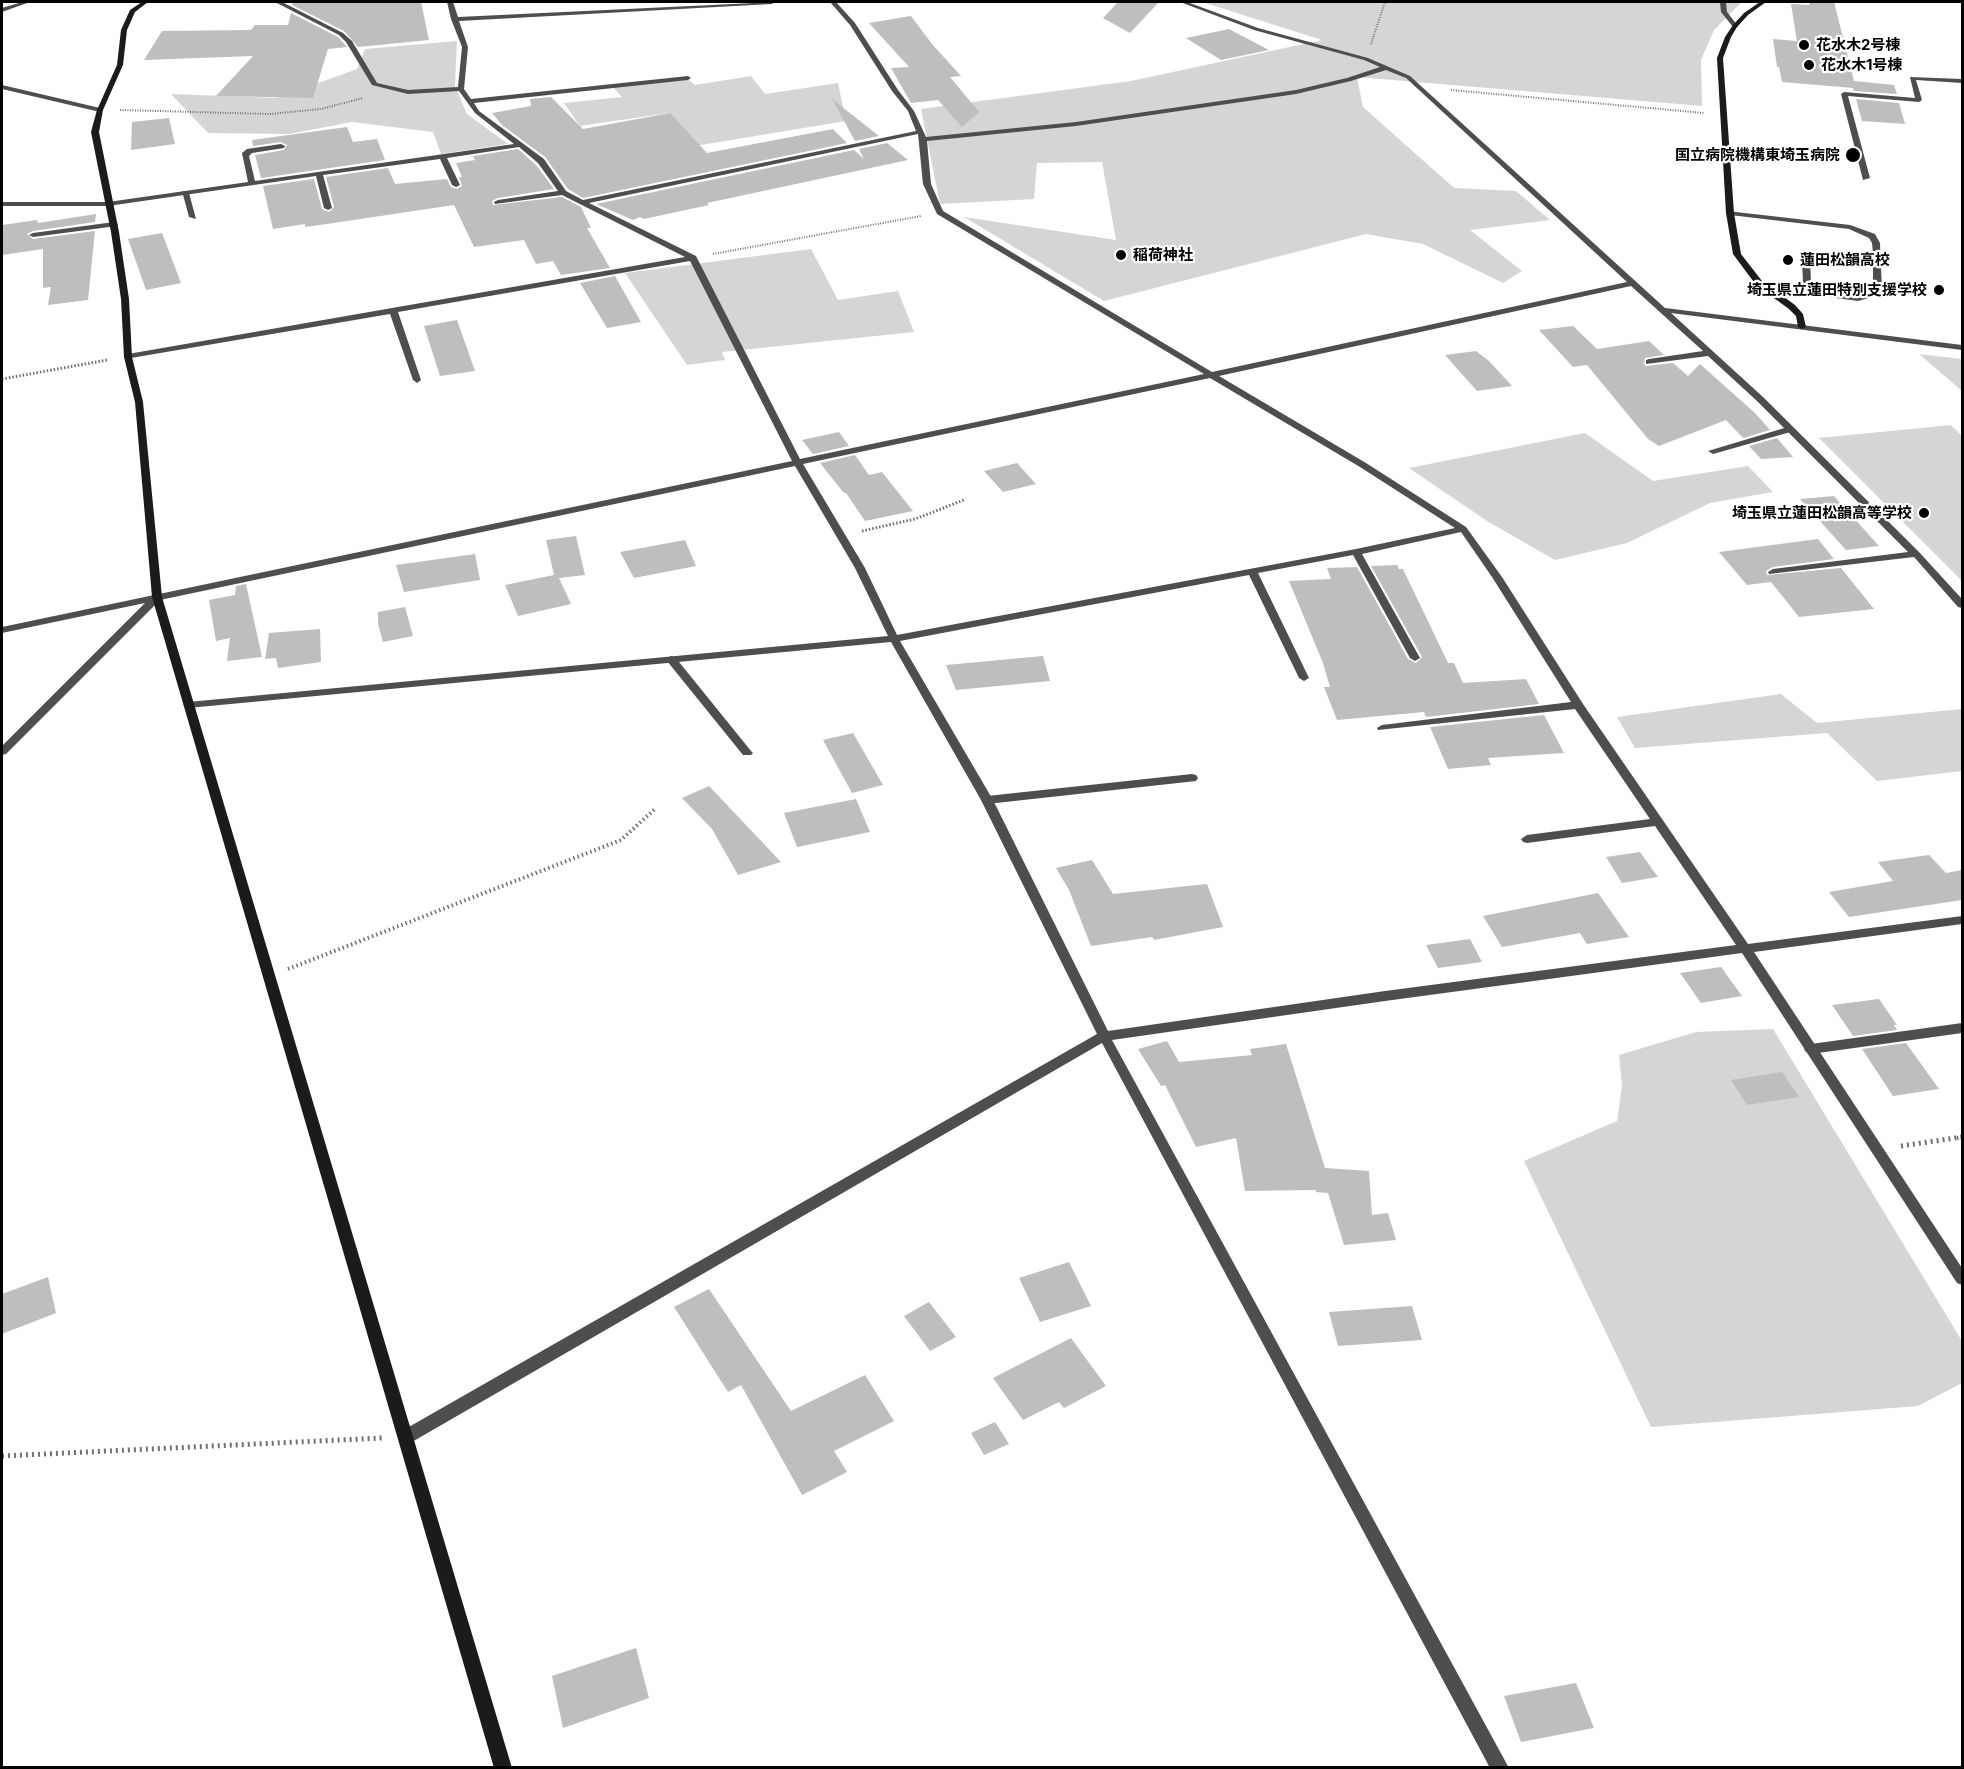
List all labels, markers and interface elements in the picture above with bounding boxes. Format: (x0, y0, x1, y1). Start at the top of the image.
place label: 花水木2号棟 (1816, 36, 1900, 54)
marker: 花水木2号棟 (1797, 38, 1811, 52)
place label: 花水木1号棟 (1821, 56, 1902, 74)
marker: 花水木1号棟 (1802, 58, 1816, 72)
place label: 国立病院機構東埼玉病院 (1675, 146, 1840, 164)
marker: 国立病院機構東埼玉病院 (1844, 146, 1862, 164)
place label: 稲荷神社 (1133, 246, 1193, 264)
marker: 稲荷神社 (1114, 248, 1128, 262)
place label: 蓮田松韻高校 (1800, 251, 1890, 269)
marker: 蓮田松韻高校 (1781, 253, 1795, 267)
place label: 埼玉県立蓮田特別支援学校 (1747, 281, 1927, 299)
marker: 埼玉県立蓮田特別支援学校 (1932, 283, 1946, 297)
place label: 埼玉県立蓮田松韻高等学校 (1732, 504, 1912, 522)
marker: 埼玉県立蓮田松韻高等学校 (1917, 506, 1931, 520)

